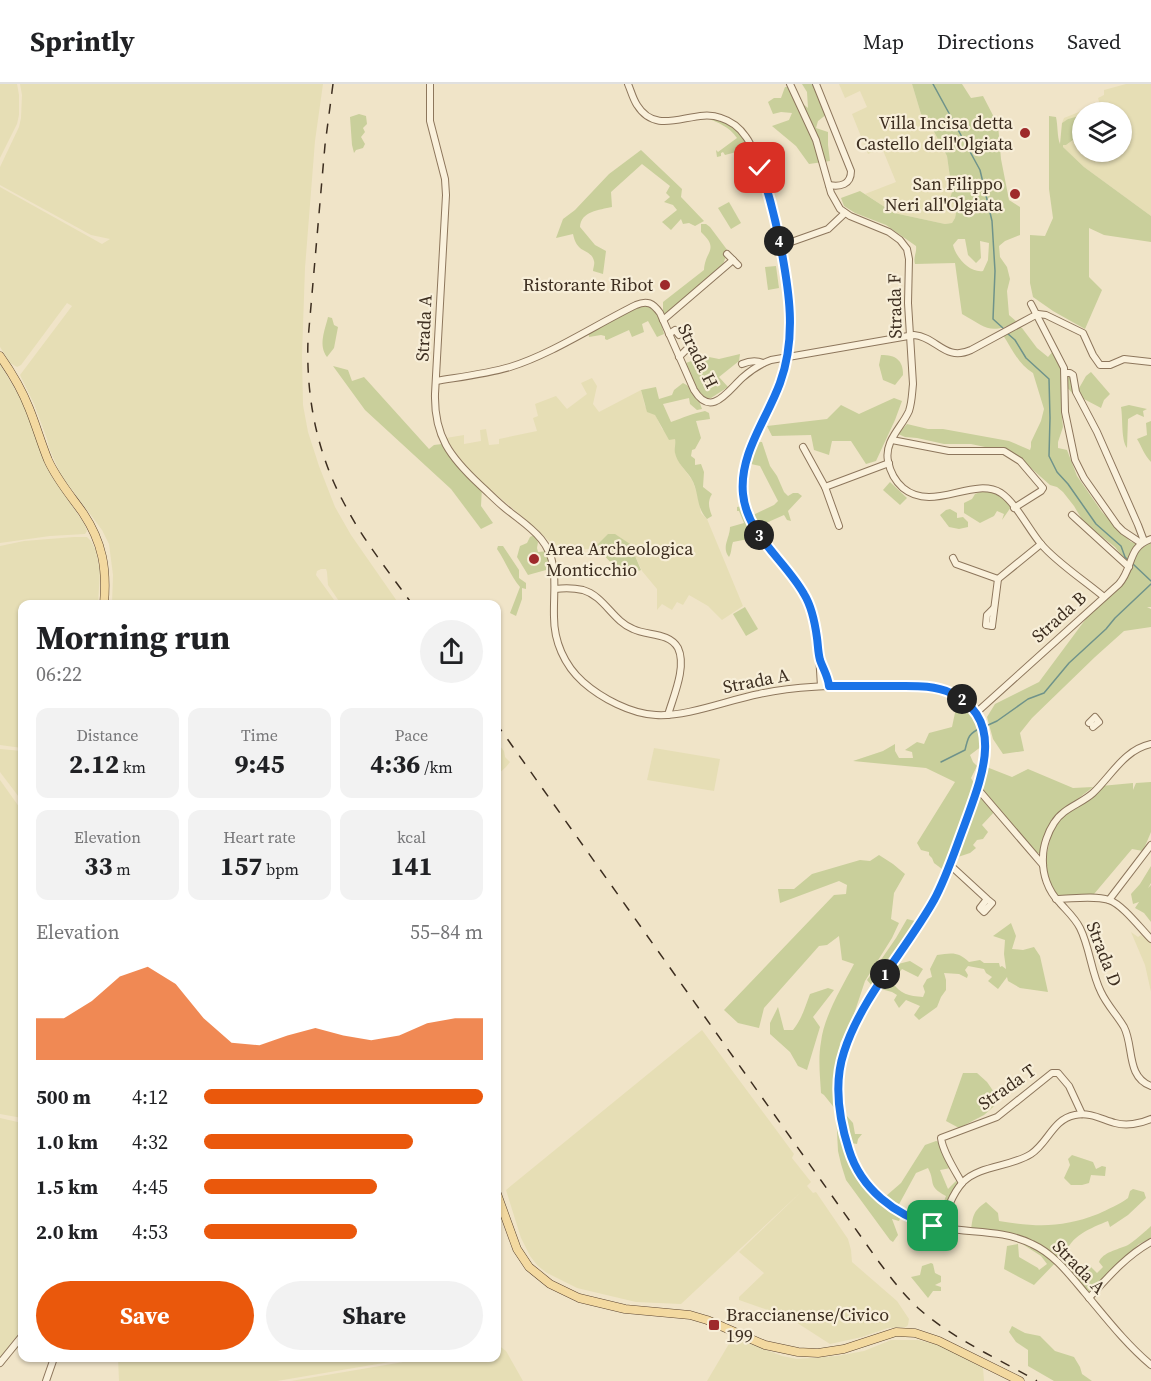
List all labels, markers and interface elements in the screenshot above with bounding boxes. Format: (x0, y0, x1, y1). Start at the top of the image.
text: Sprintly (30, 22, 135, 60)
text: Map (863, 27, 904, 56)
text: Directions (937, 27, 1034, 56)
text: Saved (1067, 27, 1121, 56)
map controls (1072, 102, 1132, 162)
button: layers (1072, 102, 1132, 162)
place label: Villa Incisa detta Castello dell'Olgiata (856, 110, 1014, 156)
marker: Villa Incisa detta Castello dell'Olgiata (1018, 126, 1032, 140)
pin (734, 142, 785, 193)
icon: check (743, 151, 776, 184)
place label: San Filippo Neri all'Olgiata (885, 171, 1004, 217)
marker: San Filippo Neri all'Olgiata (1008, 187, 1022, 201)
pin: 4 (764, 226, 794, 256)
text: 4 (775, 230, 783, 252)
place label: Ristorante Ribot (523, 272, 653, 297)
street label: Strada F (881, 273, 908, 339)
marker: Ristorante Ribot (658, 278, 672, 292)
street label: Strada A (409, 294, 438, 362)
street label: Strada H (672, 319, 725, 392)
pin: 3 (744, 520, 774, 550)
text: 3 (755, 524, 763, 546)
place label: Area Archeologica Monticchio (546, 536, 694, 582)
marker: Area Archeologica Monticchio (527, 552, 541, 566)
street label: Strada B (1026, 585, 1092, 648)
text: Morning run (36, 615, 230, 660)
button: share (420, 620, 483, 683)
text: 06:22 (36, 660, 82, 688)
street label: Strada A (721, 662, 791, 699)
pin: 2 (947, 684, 977, 714)
text: 2 (958, 688, 966, 710)
text: Distance (76, 724, 139, 746)
text: Time (241, 724, 278, 746)
text: Pace (395, 724, 428, 746)
text: 2.12 (69, 746, 119, 782)
text: 9:45 (234, 746, 285, 782)
text: 4:36 (370, 746, 420, 782)
text: km (119, 756, 146, 778)
text: /km (420, 756, 453, 778)
text: Elevation (74, 826, 141, 848)
text: Heart rate (223, 826, 296, 848)
text: kcal (397, 826, 426, 848)
text: 33 (84, 848, 113, 884)
text: 157 (220, 848, 262, 884)
text: 141 (390, 848, 433, 884)
text: m (113, 858, 131, 880)
text: bpm (262, 858, 299, 880)
text: Elevation (36, 918, 120, 946)
text: 55–84 m (410, 918, 483, 946)
street label: Strada D (1081, 918, 1128, 990)
pin: 1 (870, 959, 900, 989)
text: 1 (881, 963, 889, 985)
street label: Strada T (973, 1058, 1041, 1116)
text: 500 m (36, 1083, 91, 1111)
text: 4:12 (132, 1083, 168, 1111)
text: 1.0 km (36, 1128, 98, 1156)
text: 4:32 (132, 1128, 168, 1156)
text: 1.5 km (36, 1173, 98, 1201)
text: 4:45 (132, 1173, 168, 1201)
pin (907, 1200, 958, 1251)
icon: arrive (916, 1209, 949, 1242)
text: 2.0 km (36, 1218, 98, 1246)
text: 4:53 (132, 1218, 168, 1246)
street label: Strada A (1047, 1234, 1112, 1299)
button: Save (36, 1281, 254, 1350)
button: Share (266, 1281, 483, 1350)
place label: Braccianense/Civico 199 (726, 1302, 889, 1348)
marker: Braccianense/Civico 199 (707, 1318, 721, 1332)

